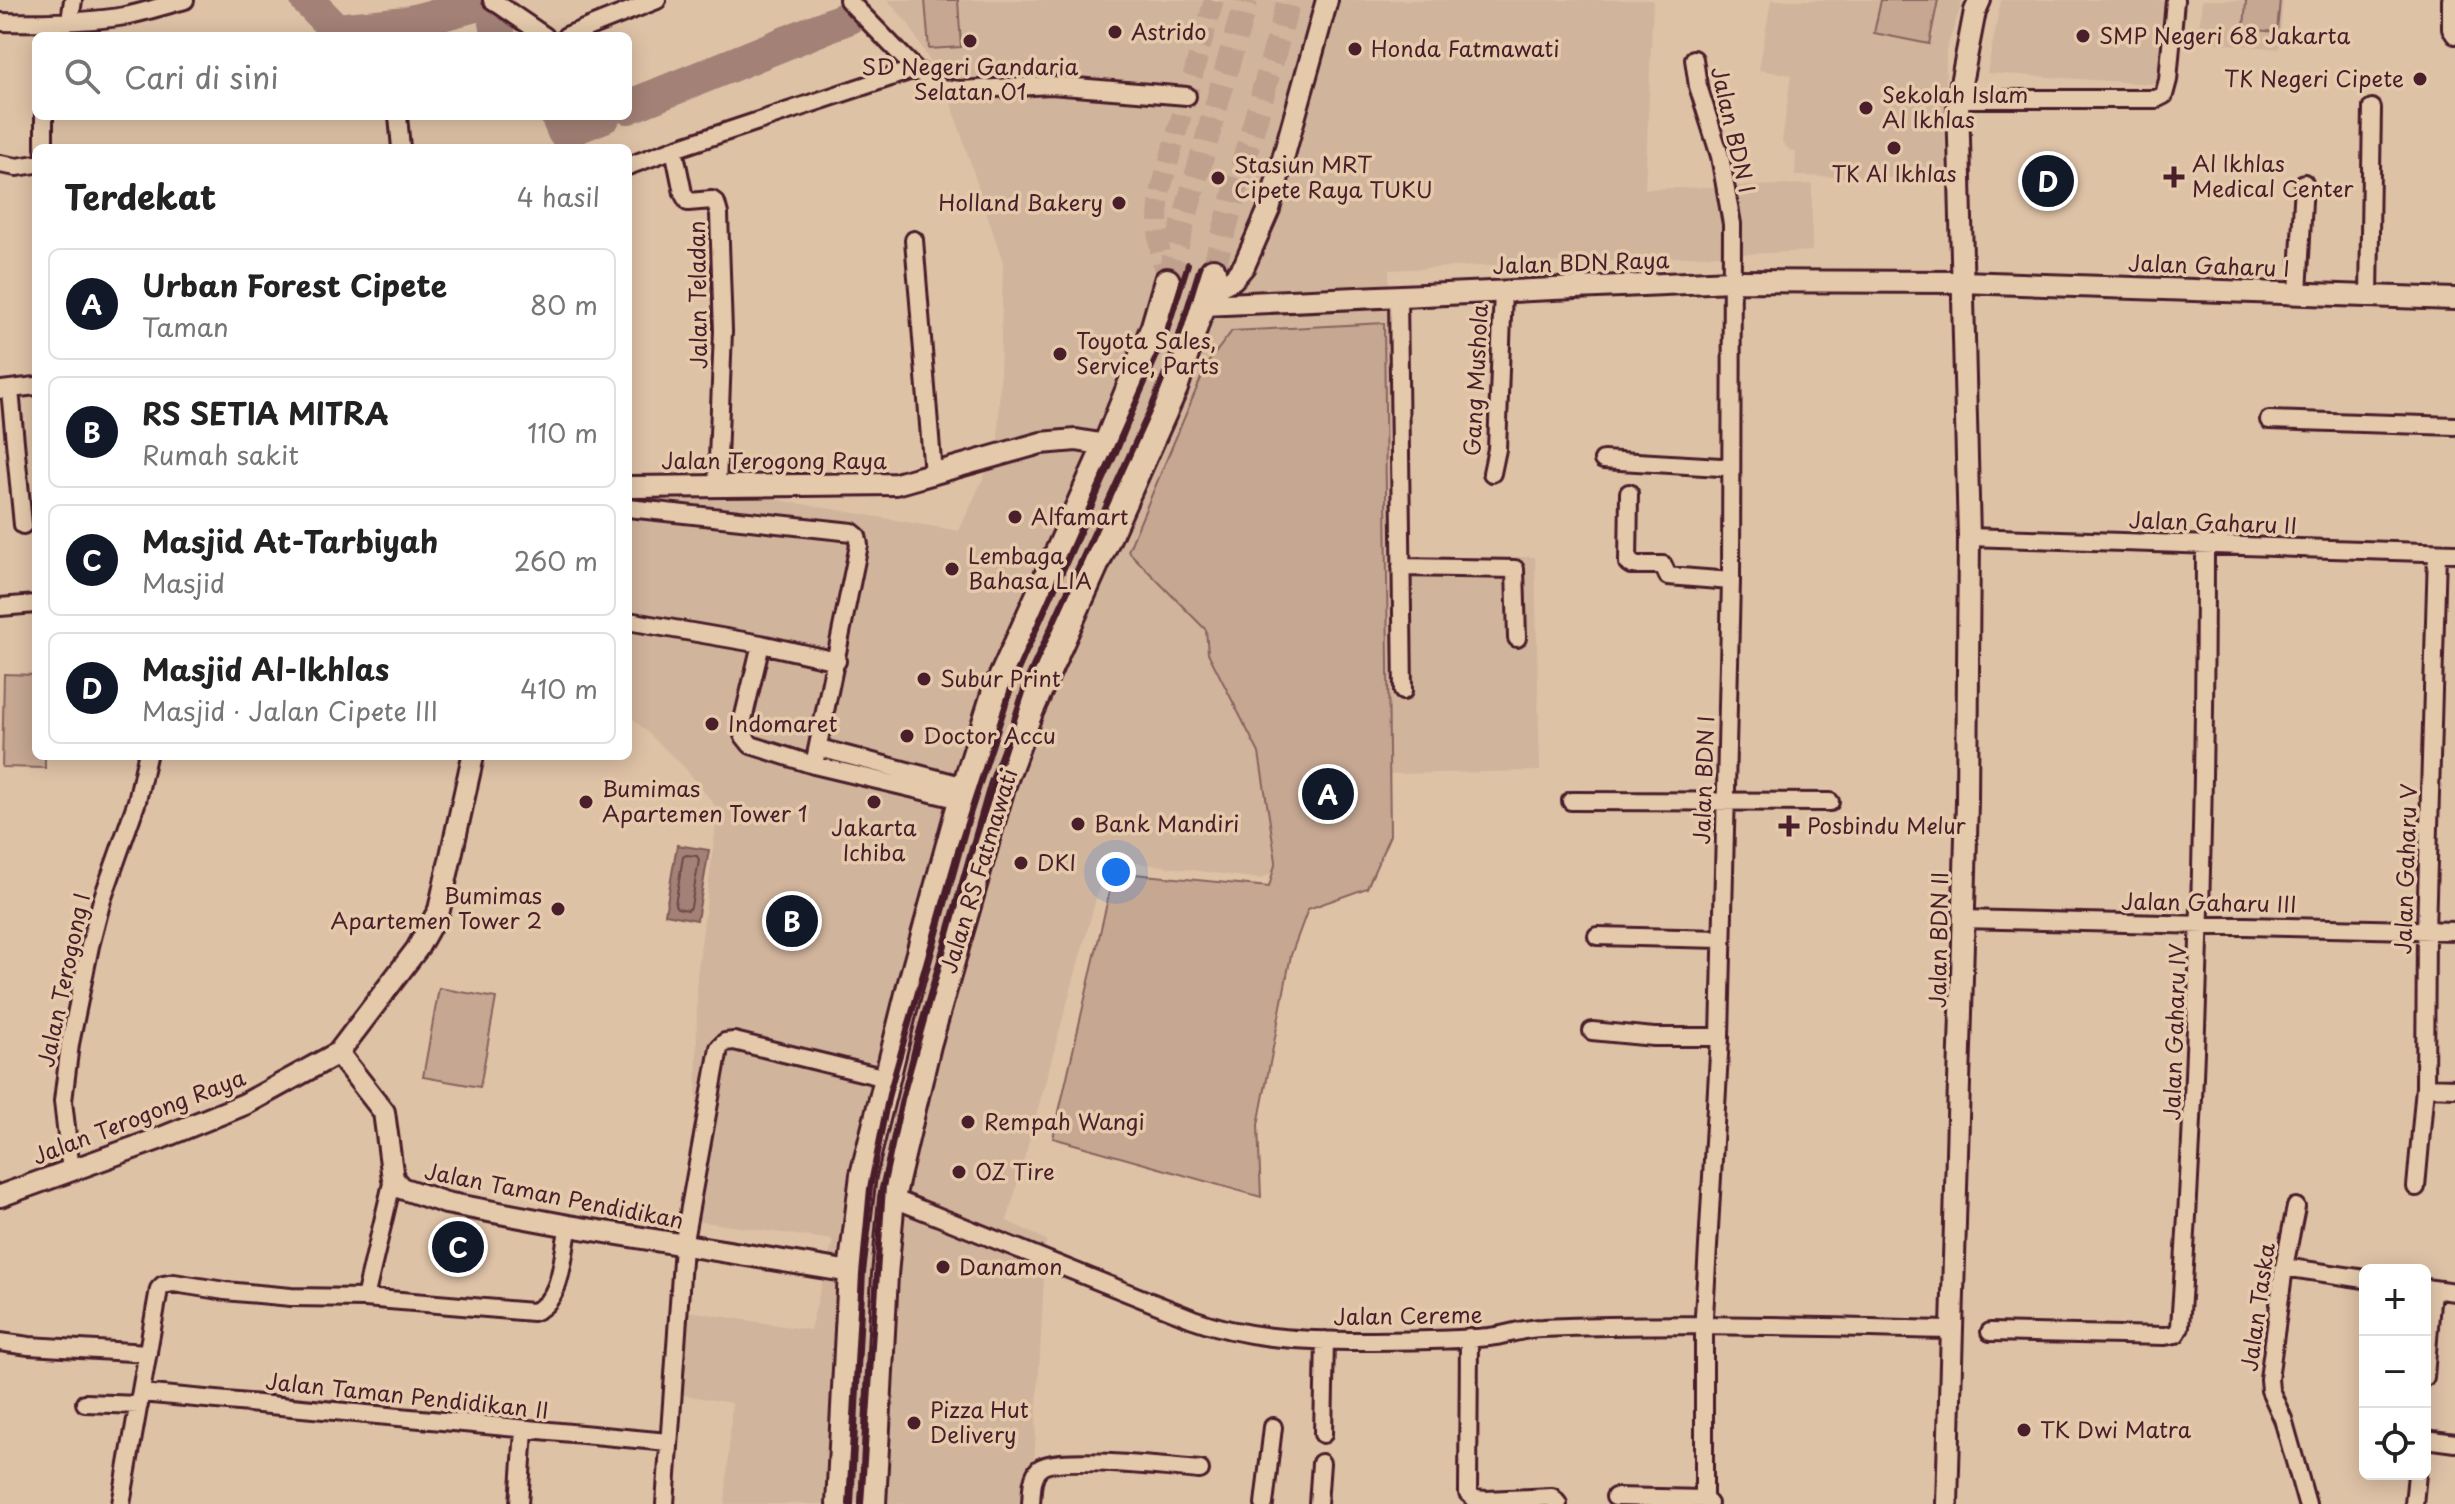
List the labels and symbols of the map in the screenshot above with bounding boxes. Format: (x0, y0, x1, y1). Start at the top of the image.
place label: Astrido (1131, 14, 1206, 47)
place label: SMP Negeri 68 Jakarta (2099, 18, 2351, 51)
marker: Astrido (1106, 23, 1124, 41)
marker: SMP Negeri 68 Jakarta (2074, 27, 2092, 45)
place label: Honda Fatmawati (1371, 31, 1560, 64)
marker: SD Negeri Gandaria Selatan 01 (961, 32, 979, 50)
marker: Honda Fatmawati (1346, 40, 1364, 58)
place label: SD Negeri Gandaria Selatan 01 (862, 49, 1079, 107)
place label: TK Negeri Cipete (2224, 61, 2404, 94)
street label: Jalan BDN I (1704, 63, 1765, 196)
marker: TK Negeri Cipete (2411, 70, 2429, 88)
place label: Sekolah Islam Al Ikhlas (1882, 77, 2028, 135)
marker: Sekolah Islam Al Ikhlas (1857, 99, 1875, 117)
marker: TK Al Ikhlas (1885, 139, 1903, 157)
place label: Al Ikhlas Medical Center (2192, 146, 2354, 204)
place label: Stasiun MRT Cipete Raya TUKU (1234, 147, 1433, 205)
pin: D (2022, 151, 2074, 211)
place label: TK Al Ikhlas (1831, 156, 1957, 189)
marker: Al Ikhlas Medical Center (2163, 166, 2185, 188)
marker: Stasiun MRT Cipete Raya TUKU (1209, 169, 1227, 187)
place label: Holland Bakery (938, 185, 1103, 218)
marker: Holland Bakery (1110, 194, 1128, 212)
street label: Jalan Teladan (679, 220, 714, 370)
street label: Jalan BDN Raya (1492, 242, 1670, 281)
street label: Jalan Gaharu I (2128, 245, 2291, 284)
street label: Gang Mushola (1454, 303, 1495, 457)
place label: Toyota Sales, Service, Parts (1076, 323, 1219, 381)
marker: Toyota Sales, Service, Parts (1051, 345, 1069, 363)
street label: Jalan Terogong Raya (661, 443, 887, 476)
place label: Alfamart (1031, 499, 1128, 532)
street label: Jalan Gaharu II (2128, 502, 2298, 541)
marker: Alfamart (1006, 508, 1024, 526)
place label: Lembaga Bahasa LIA (968, 538, 1092, 596)
marker: Lembaga Bahasa LIA (943, 560, 961, 578)
place label: Subur Print (940, 661, 1061, 694)
marker: Subur Print (915, 670, 933, 688)
place label: Indomaret (728, 706, 837, 739)
marker: Indomaret (703, 715, 721, 733)
street label: Jalan BDN I (1684, 715, 1721, 845)
place label: Doctor Accu (923, 718, 1056, 751)
marker: Doctor Accu (898, 727, 916, 745)
street label: Jalan RS Fatmawati (931, 764, 1024, 977)
pin: A (1302, 764, 1354, 824)
place label: Bumimas Apartemen Tower 1 (602, 771, 808, 829)
street label: Jalan Gaharu V (2385, 783, 2424, 955)
marker: Bumimas Apartemen Tower 1 (577, 793, 595, 811)
marker: Jakarta Ichiba (865, 793, 883, 811)
place label: Bank Mandiri (1094, 806, 1239, 839)
place label: Posbindu Melur (1807, 808, 1967, 841)
place label: Jakarta Ichiba (831, 810, 917, 868)
marker: Bank Mandiri (1069, 815, 1087, 833)
marker: Posbindu Melur (1778, 815, 1800, 837)
place label: DKI (1037, 845, 1076, 878)
your location (1096, 852, 1136, 892)
marker: DKI (1012, 854, 1030, 872)
street label: Jalan BDN II (1920, 872, 1955, 1008)
place label: Bumimas Apartemen Tower 2 (331, 878, 542, 936)
street label: Jalan Gaharu III (2121, 883, 2297, 920)
street label: Jalan Terogong I (28, 889, 97, 1070)
pin: B (766, 891, 818, 951)
marker: Bumimas Apartemen Tower 2 (549, 900, 567, 918)
street label: Jalan Gaharu IV (2154, 943, 2193, 1121)
street label: Jalan Terogong Raya (27, 1060, 250, 1171)
place label: Rempah Wangi (984, 1104, 1145, 1137)
marker: Rempah Wangi (959, 1113, 977, 1131)
street label: Jalan Taman Pendidikan (422, 1153, 687, 1236)
place label: OZ Tire (975, 1154, 1055, 1187)
marker: OZ Tire (950, 1163, 968, 1181)
pin: C (432, 1217, 484, 1277)
street label: Jalan Taska (2231, 1240, 2282, 1373)
place label: Danamon (959, 1249, 1062, 1282)
marker: Danamon (934, 1258, 952, 1276)
street label: Jalan Cereme (1333, 1297, 1483, 1332)
street label: Jalan Taman Pendidikan II (264, 1363, 550, 1426)
place label: Pizza Hut Delivery (930, 1392, 1029, 1450)
place label: TK Dwi Matra (2040, 1412, 2192, 1445)
marker: Pizza Hut Delivery (905, 1414, 923, 1432)
marker: TK Dwi Matra (2015, 1421, 2033, 1439)

